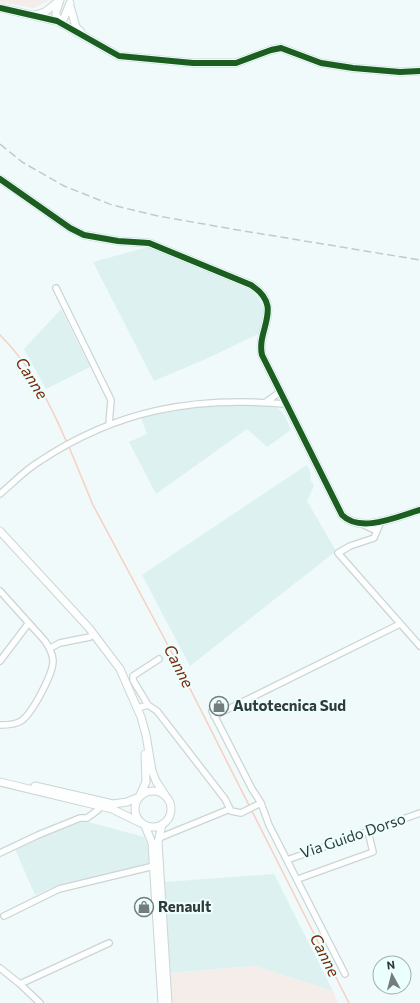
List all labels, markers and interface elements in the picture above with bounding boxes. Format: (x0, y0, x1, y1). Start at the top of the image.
water label: Canne (12, 353, 53, 403)
water label: Canne (161, 641, 199, 691)
shop icon: Autotecnica Sud (208, 695, 230, 717)
place label: Autotecnica Sud (233, 696, 346, 714)
street label: Via Guido Dorso (298, 809, 408, 861)
shop icon: Renault (133, 896, 155, 918)
place label: Renault (158, 897, 211, 915)
water label: Canne (307, 930, 345, 980)
north arrow (372, 955, 412, 995)
text: N (386, 958, 396, 972)

